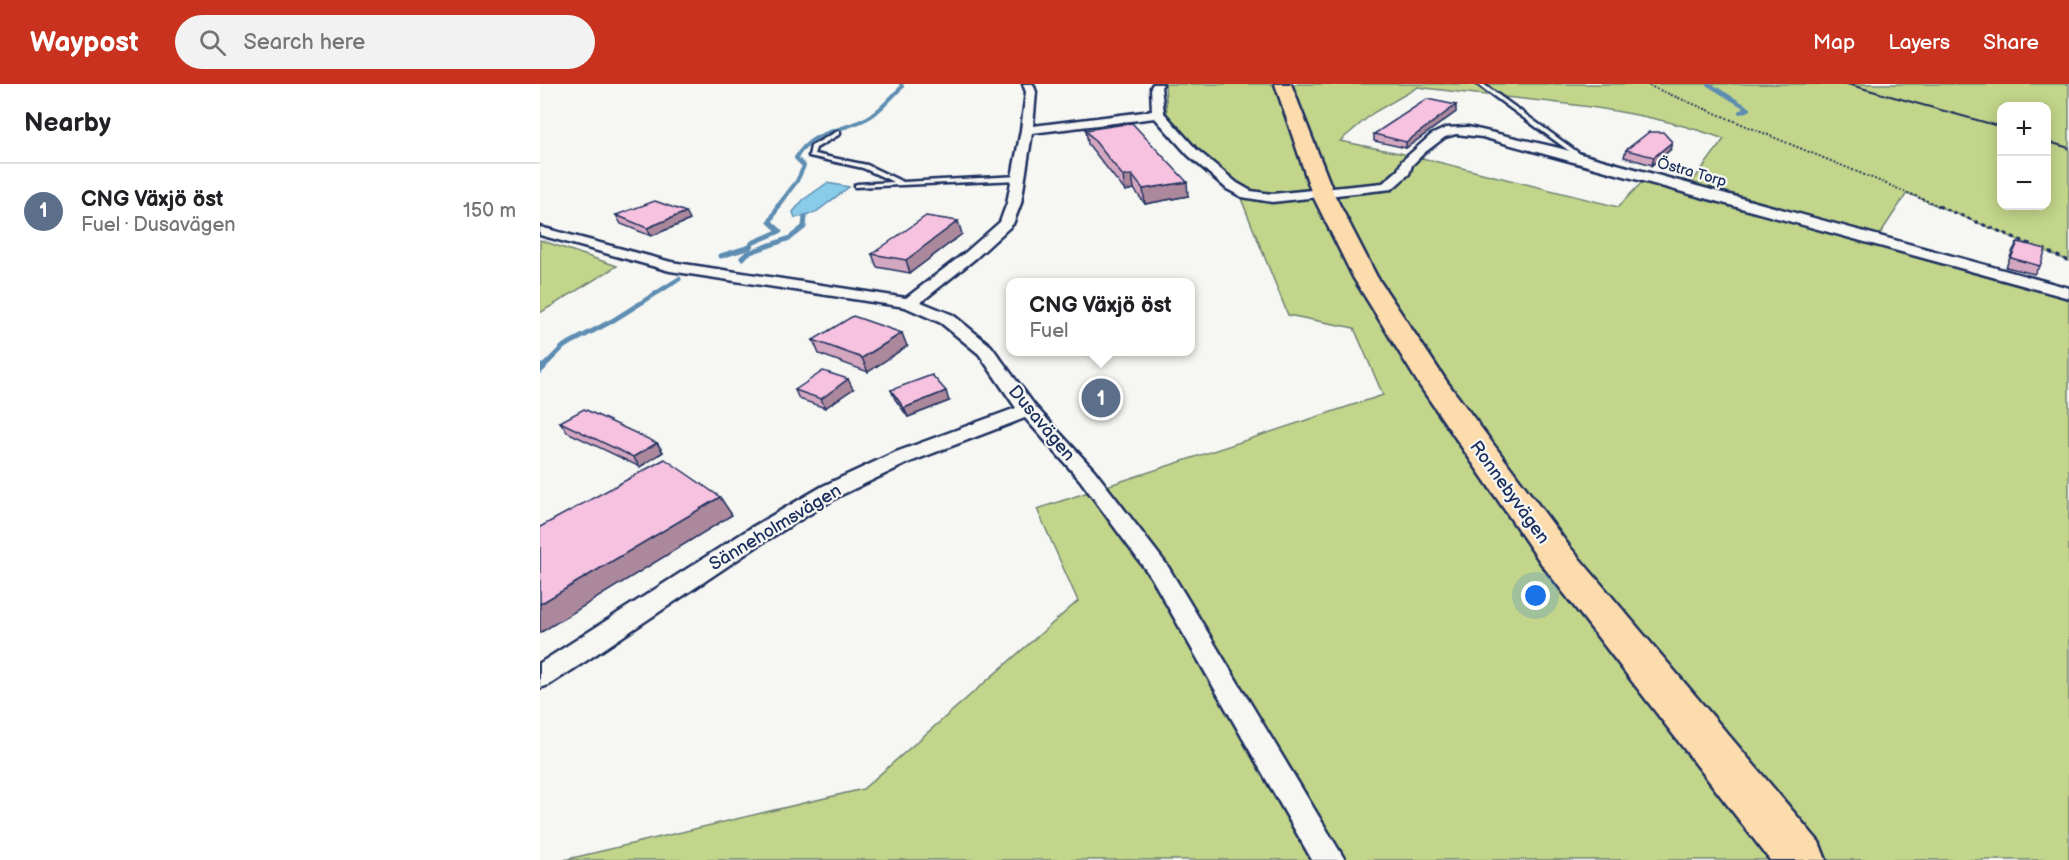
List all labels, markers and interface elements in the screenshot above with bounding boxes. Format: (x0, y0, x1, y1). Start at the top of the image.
search box (175, 15, 595, 69)
text: Waypost (30, 26, 139, 59)
icon: search (196, 26, 229, 59)
text: Search here (244, 29, 365, 56)
text: Map (1813, 30, 1855, 55)
text: Layers (1888, 30, 1950, 55)
text: Share (1983, 30, 2039, 55)
map controls (1997, 102, 2051, 210)
button: + (1997, 102, 2051, 156)
text: Nearby (24, 108, 111, 139)
street label: Östra Torp (1655, 154, 1729, 192)
button: − (1997, 156, 2051, 210)
text: CNG Växjö öst (81, 186, 223, 213)
text: 1 (39, 199, 48, 223)
text: 150 m (463, 199, 516, 223)
text: Fuel · Dusavägen (81, 213, 236, 237)
popup (1006, 278, 1195, 356)
text: CNG Växjö öst (1029, 292, 1172, 319)
text: Fuel (1029, 319, 1069, 343)
pin: 1 (1082, 376, 1120, 420)
street label: Dusavägen (1004, 381, 1079, 465)
street label: Ronnebyvägen (1465, 437, 1554, 548)
street label: Sänneholmsvägen (706, 480, 845, 575)
your location (1521, 581, 1550, 610)

